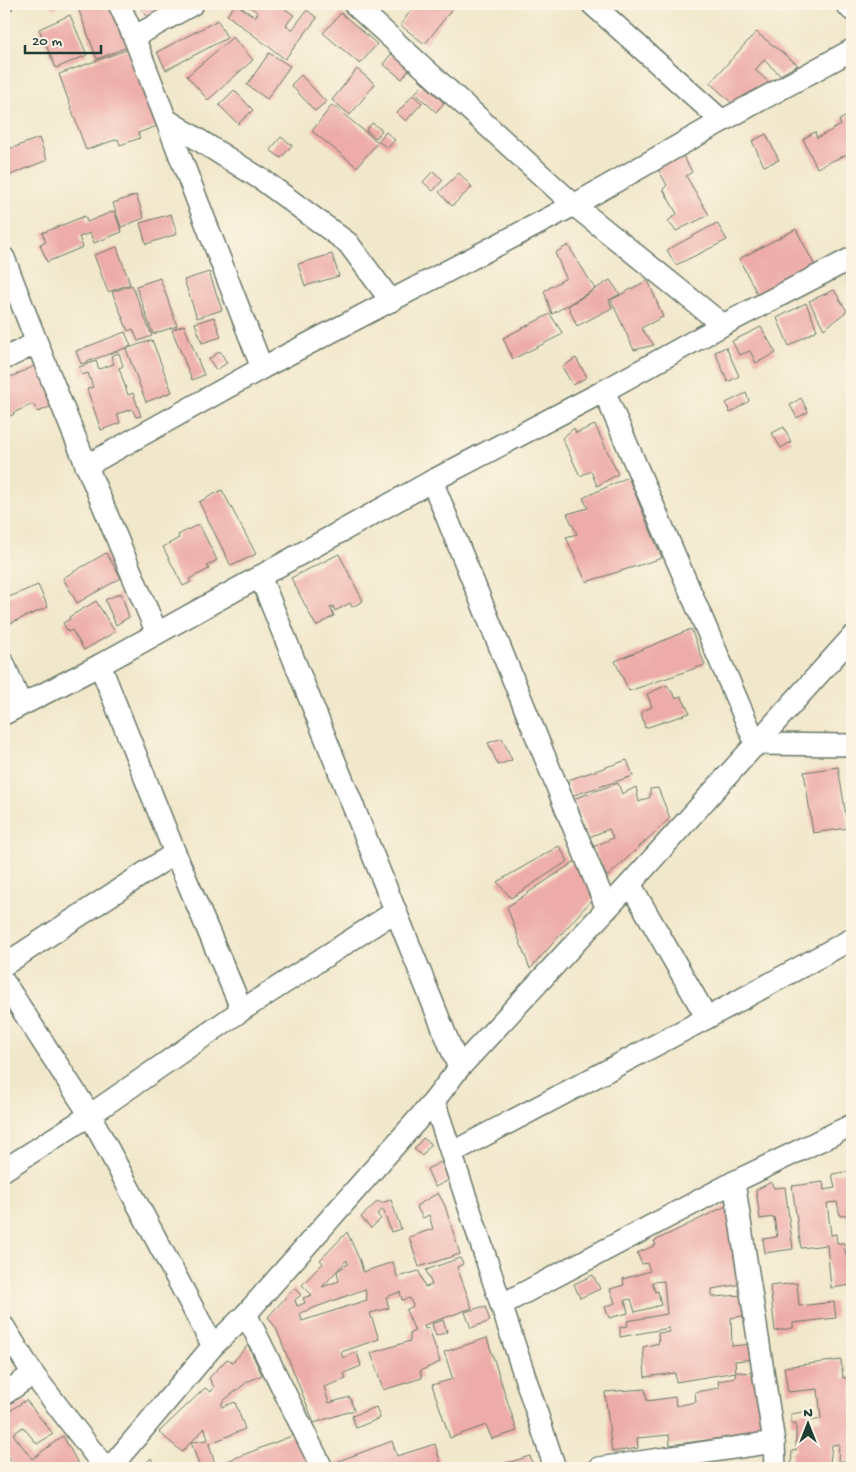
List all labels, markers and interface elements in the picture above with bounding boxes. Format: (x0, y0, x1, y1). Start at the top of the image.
scale bar (25, 22, 101, 54)
text: 20 m (32, 33, 62, 51)
north arrow (784, 1400, 834, 1450)
text: N (803, 1405, 813, 1422)

